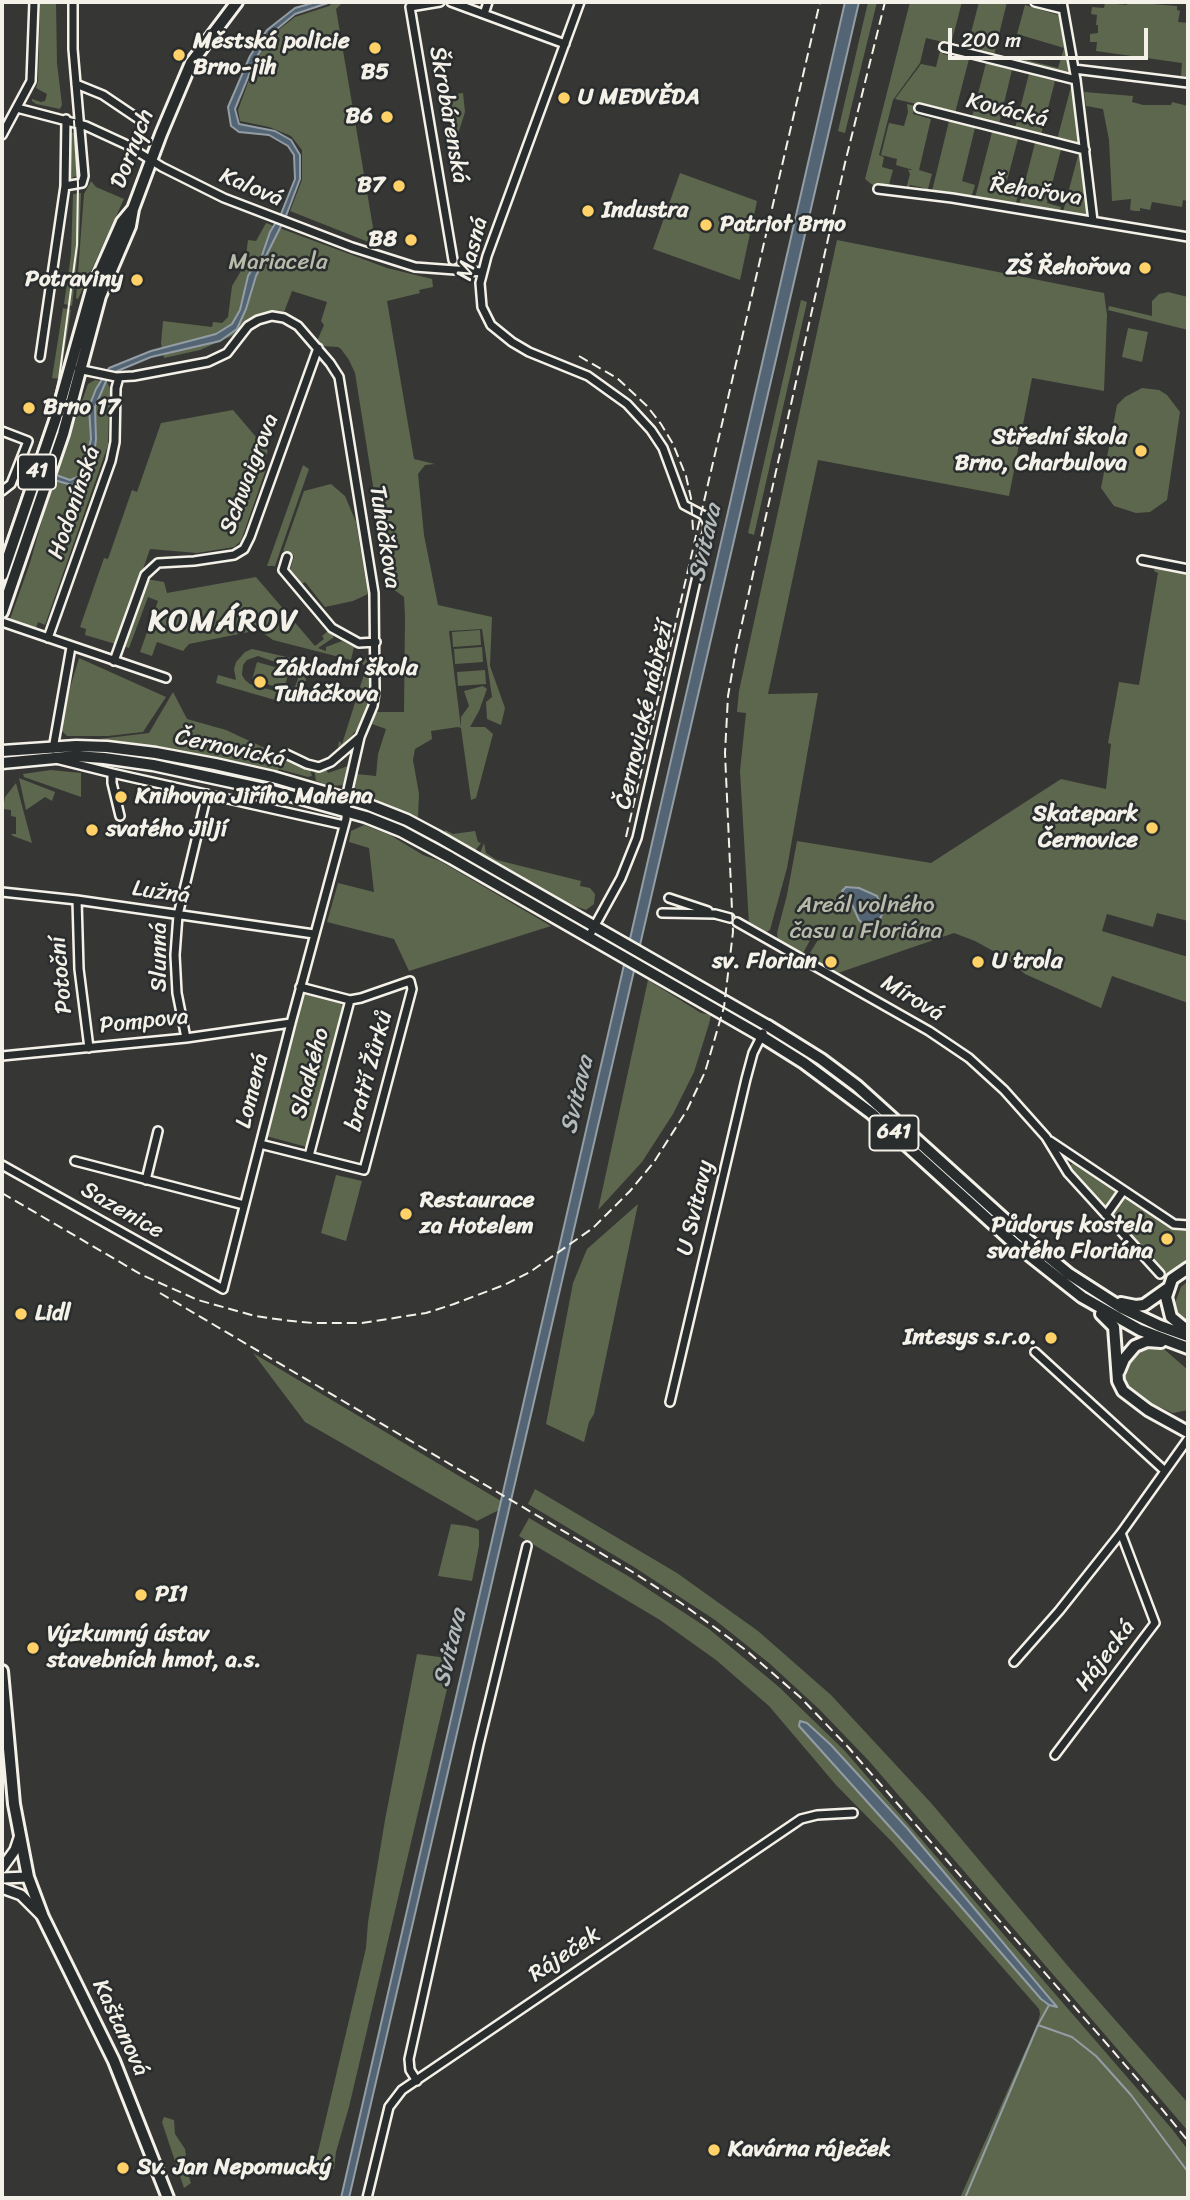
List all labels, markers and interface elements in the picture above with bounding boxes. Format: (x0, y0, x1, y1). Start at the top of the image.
scale bar (952, 14, 1152, 58)
text: 200 m (961, 21, 1021, 59)
place label: Městská policie Brno-jih (193, 28, 350, 82)
marker: B5 (367, 40, 383, 56)
street label: Škrobárenská (422, 44, 474, 186)
marker: Městská policie Brno-jih (171, 47, 187, 63)
place label: B5 (361, 59, 389, 87)
place label: U MEDVĚDA (578, 84, 700, 112)
street label: Kovácká (963, 88, 1051, 134)
marker: U MEDVĚDA (556, 90, 572, 106)
place label: B6 (345, 103, 373, 131)
street label: Dornych (105, 106, 161, 192)
marker: B6 (379, 109, 395, 125)
street label: Kalová (215, 162, 287, 214)
street label: Řehořova (988, 171, 1084, 213)
place label: B7 (357, 172, 385, 200)
marker: B7 (391, 178, 407, 194)
place label: Industra (602, 197, 688, 225)
marker: Industra (580, 203, 596, 219)
place label: Patriot Brno (720, 211, 846, 239)
street label: Masná (451, 214, 495, 284)
marker: Patriot Brno (698, 217, 714, 233)
place label: B8 (369, 226, 397, 254)
marker: B8 (403, 232, 419, 248)
park label: Mariacela (228, 249, 328, 277)
place label: ZŠ Řehořova (1006, 254, 1131, 282)
marker: ZŠ Řehořova (1137, 260, 1153, 276)
place label: Potraviny (25, 266, 123, 294)
marker: Potraviny (129, 272, 145, 288)
place label: Brno 17 (43, 394, 120, 422)
marker: Brno 17 (21, 400, 37, 416)
street label: Schwaigrova (214, 410, 286, 538)
place label: Střední škola Brno, Charbulova (955, 424, 1127, 478)
street label: Hodonínská (43, 443, 107, 563)
marker: Střední škola Brno, Charbulova (1133, 443, 1149, 459)
road number: 41 (18, 454, 56, 490)
street label: Tuháčkova (362, 483, 406, 591)
water label: Svitava (683, 501, 729, 585)
district label: KOMÁROV (149, 604, 299, 640)
street label: Černovické nábřeží (610, 618, 680, 812)
place label: Základní škola Tuháčkova (274, 655, 418, 709)
marker: Základní škola Tuháčkova (252, 674, 268, 690)
street label: Černovická (172, 724, 288, 774)
place label: Knihovna Jiřího Mahena (135, 783, 373, 811)
marker: Knihovna Jiřího Mahena (113, 789, 129, 805)
place label: Skatepark Černovice (1033, 801, 1138, 855)
place label: svatého Jiljí (106, 816, 227, 844)
marker: Skatepark Černovice (1144, 820, 1160, 836)
marker: svatého Jiljí (84, 822, 100, 838)
street label: Lužná (130, 875, 192, 911)
park label: Areál volného času u Floriána (790, 892, 942, 946)
street label: Slunná (146, 922, 174, 992)
street label: Potoční (45, 935, 79, 1015)
place label: sv. Florian (712, 948, 817, 976)
place label: U trola (992, 948, 1062, 976)
marker: sv. Florian (823, 954, 839, 970)
marker: U trola (970, 954, 986, 970)
street label: Mírová (876, 970, 948, 1028)
street label: Pompova (98, 1004, 190, 1040)
street label: bratří Žůrků (341, 1008, 399, 1134)
street label: Sladkého (286, 1025, 336, 1121)
street label: Lomená (230, 1051, 276, 1131)
water label: Svitava (555, 1053, 601, 1137)
road number: 641 (870, 1116, 918, 1150)
street label: U Svitavy (672, 1158, 720, 1258)
street label: Sazenice (76, 1176, 168, 1246)
place label: Restaurace za Hotelem (420, 1187, 535, 1241)
marker: Restaurace za Hotelem (398, 1206, 414, 1222)
place label: Půdorys kostela svatého Floriána (987, 1212, 1153, 1266)
marker: Půdorys kostela svatého Floriána (1159, 1231, 1175, 1247)
place label: Lidl (35, 1300, 71, 1328)
marker: Lidl (13, 1306, 29, 1322)
place label: Intesys s.r.o. (903, 1324, 1037, 1352)
marker: Intesys s.r.o. (1043, 1330, 1059, 1346)
place label: PI1 (155, 1581, 188, 1609)
marker: PI1 (133, 1587, 149, 1603)
water label: Svitava (428, 1606, 474, 1690)
street label: Hájecká (1070, 1615, 1142, 1697)
place label: Výzkumný ústav stavebních hmot, a.s. (47, 1621, 261, 1675)
marker: Výzkumný ústav stavebních hmot, a.s. (25, 1640, 41, 1656)
street label: Ráječek (524, 1921, 606, 1989)
street label: Kaštanová (86, 1975, 154, 2081)
place label: Kavárna ráječek (728, 2136, 891, 2164)
marker: Kavárna ráječek (706, 2142, 722, 2158)
place label: Sv. Jan Nepomucký (137, 2154, 331, 2182)
marker: Sv. Jan Nepomucký (115, 2160, 131, 2176)

